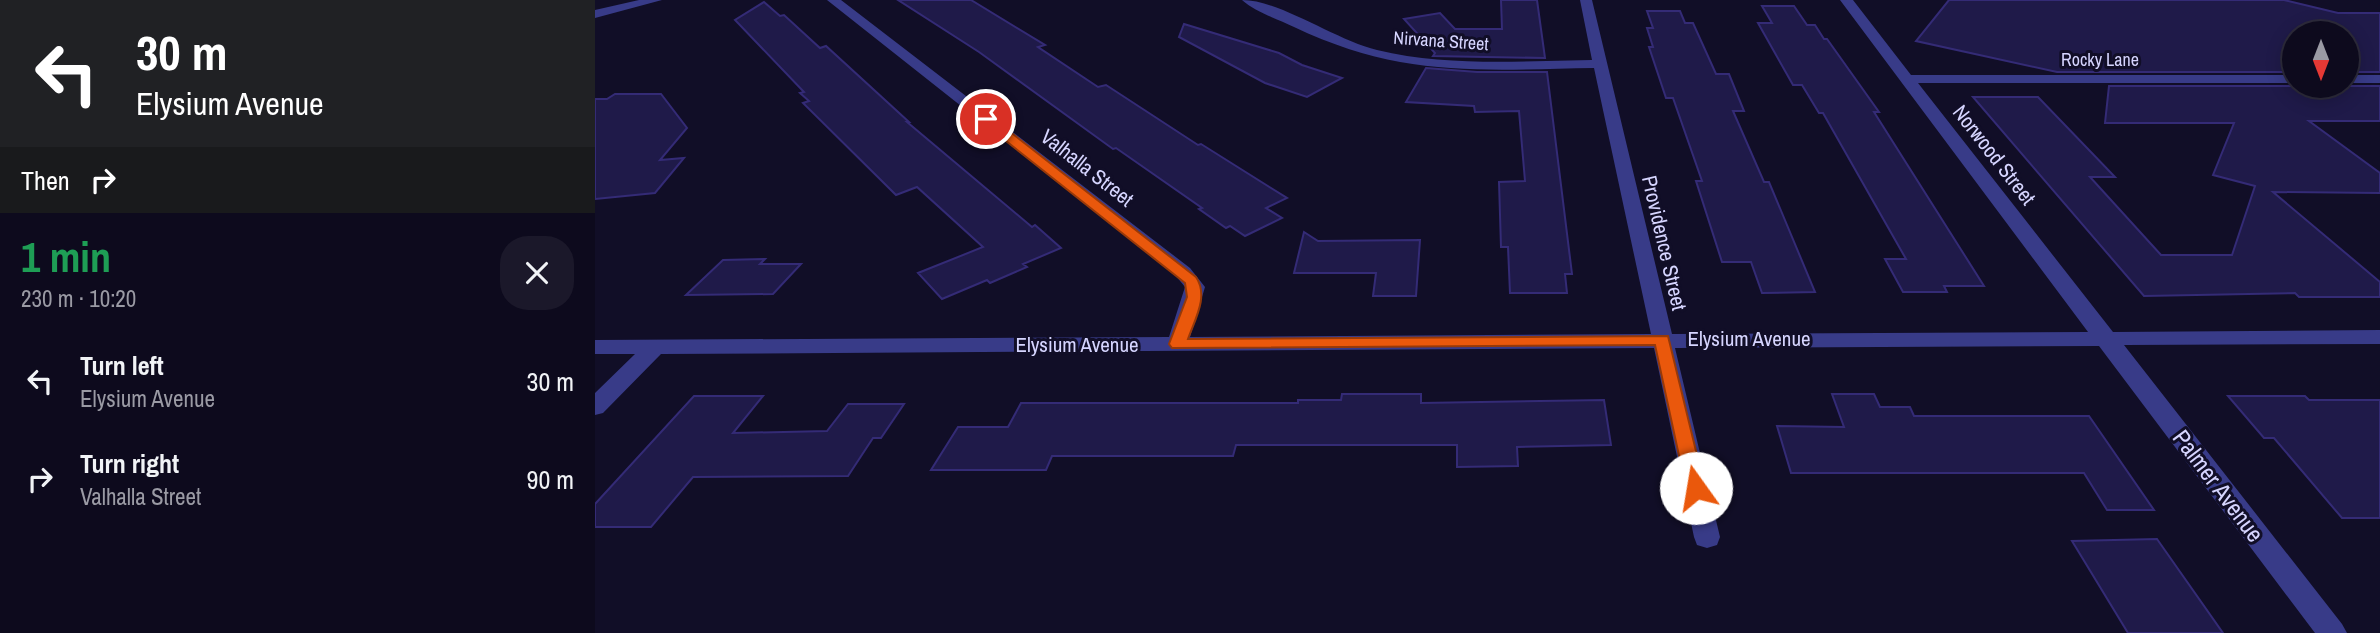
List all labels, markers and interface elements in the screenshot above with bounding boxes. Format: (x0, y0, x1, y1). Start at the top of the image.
text: 30 m (136, 19, 228, 85)
north arrow (2282, 21, 2359, 98)
map controls (2282, 21, 2359, 98)
street label: Nirvana Street (1393, 25, 1489, 56)
icon: left (21, 28, 112, 119)
street label: Rocky Lane (2061, 47, 2139, 72)
text: Elysium Avenue (136, 82, 324, 125)
pin (956, 89, 1016, 149)
street label: Norwood Street (1946, 99, 2043, 211)
icon: arrive (967, 100, 1005, 138)
street label: Valhalla Street (1035, 122, 1140, 213)
icon: right (84, 161, 122, 199)
text: Then (21, 163, 70, 198)
street label: Providence Street (1635, 172, 1694, 314)
text: 1 min (21, 229, 111, 285)
button: close (500, 236, 574, 310)
text: 230 m · 10:20 (21, 283, 136, 314)
street label: Elysium Avenue (1687, 324, 1811, 353)
street label: Elysium Avenue (1015, 330, 1139, 359)
text: Turn left (80, 348, 164, 383)
icon: left (21, 362, 59, 400)
text: 30 m (527, 364, 574, 399)
text: Elysium Avenue (80, 383, 215, 414)
street label: Palmer Avenue (2166, 423, 2272, 548)
text: Turn right (80, 446, 179, 481)
position arrow (1659, 451, 1733, 525)
icon: right (21, 460, 59, 498)
text: 90 m (527, 462, 574, 497)
text: Valhalla Street (80, 481, 201, 512)

